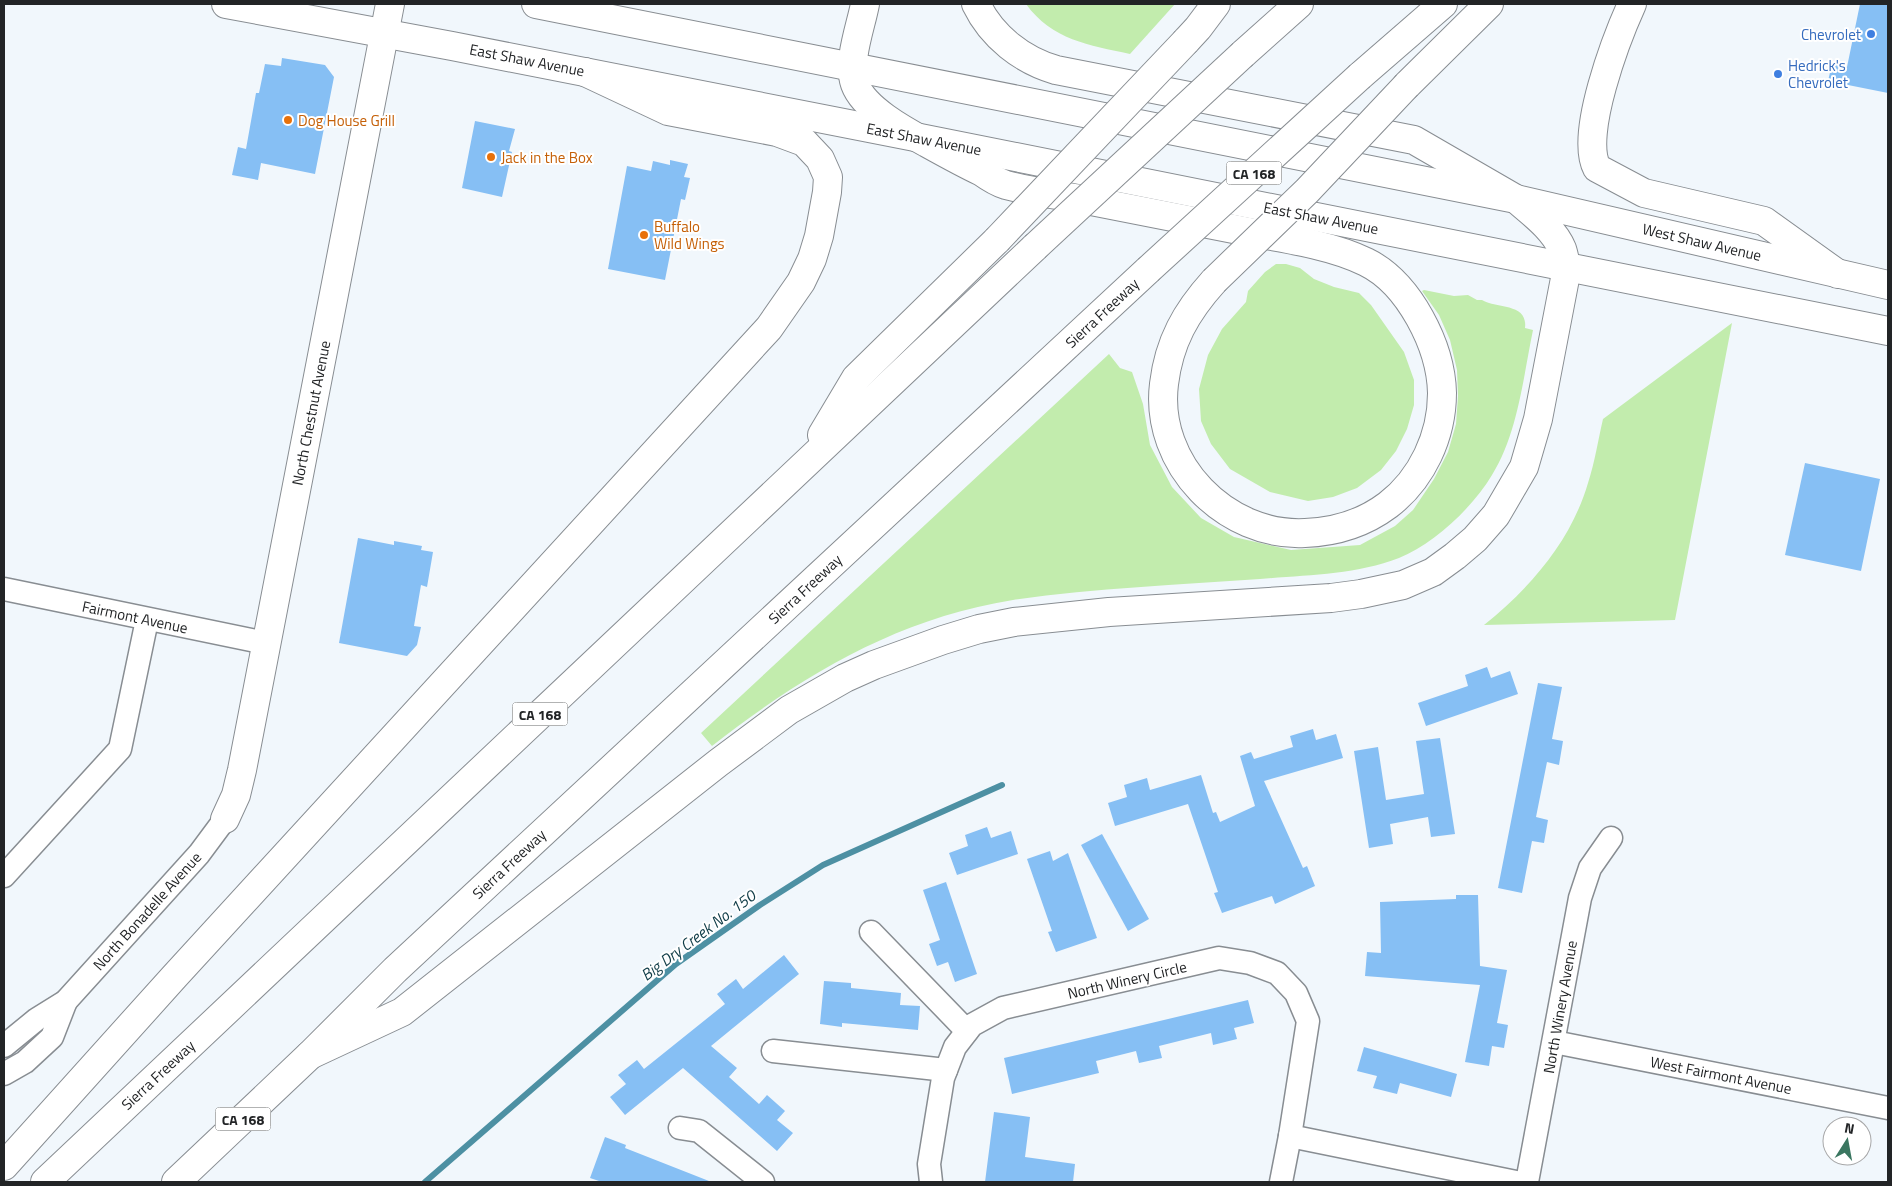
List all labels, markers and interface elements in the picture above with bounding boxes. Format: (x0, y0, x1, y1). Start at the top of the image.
place label: Chevrolet (1801, 23, 1862, 46)
marker: Chevrolet (1865, 28, 1877, 40)
street label: East Shaw Avenue (468, 38, 586, 82)
place label: Hedrick's Chevrolet (1788, 54, 1849, 94)
marker: Hedrick's Chevrolet (1772, 68, 1784, 80)
place label: Dog House Grill (298, 109, 395, 132)
marker: Dog House Grill (282, 114, 294, 126)
street label: East Shaw Avenue (865, 117, 983, 161)
place label: Jack in the Box (501, 146, 593, 169)
marker: Jack in the Box (485, 151, 497, 163)
road number: CA 168 (1226, 162, 1282, 184)
street label: East Shaw Avenue (1262, 196, 1380, 240)
place label: Buffalo Wild Wings (654, 215, 725, 255)
street label: West Shaw Avenue (1640, 217, 1764, 267)
marker: Buffalo Wild Wings (638, 229, 650, 241)
street label: Sierra Freeway (1060, 273, 1144, 353)
street label: North Chestnut Avenue (286, 338, 336, 488)
street label: Sierra Freeway (763, 549, 847, 629)
street label: Fairmont Avenue (80, 595, 190, 639)
road number: CA 168 (512, 702, 568, 726)
street label: Sierra Freeway (467, 824, 551, 904)
street label: North Bonadelle Avenue (87, 847, 207, 975)
water label: Big Dry Creek No. 150 (635, 883, 761, 986)
street label: North Winery Avenue (1537, 939, 1583, 1075)
street label: North Winery Circle (1065, 955, 1189, 1005)
street label: Sierra Freeway (116, 1035, 200, 1115)
street label: West Fairmont Avenue (1648, 1050, 1794, 1100)
road number: CA 168 (216, 1108, 270, 1130)
north arrow (1822, 1116, 1872, 1166)
text: N (1843, 1117, 1856, 1139)

